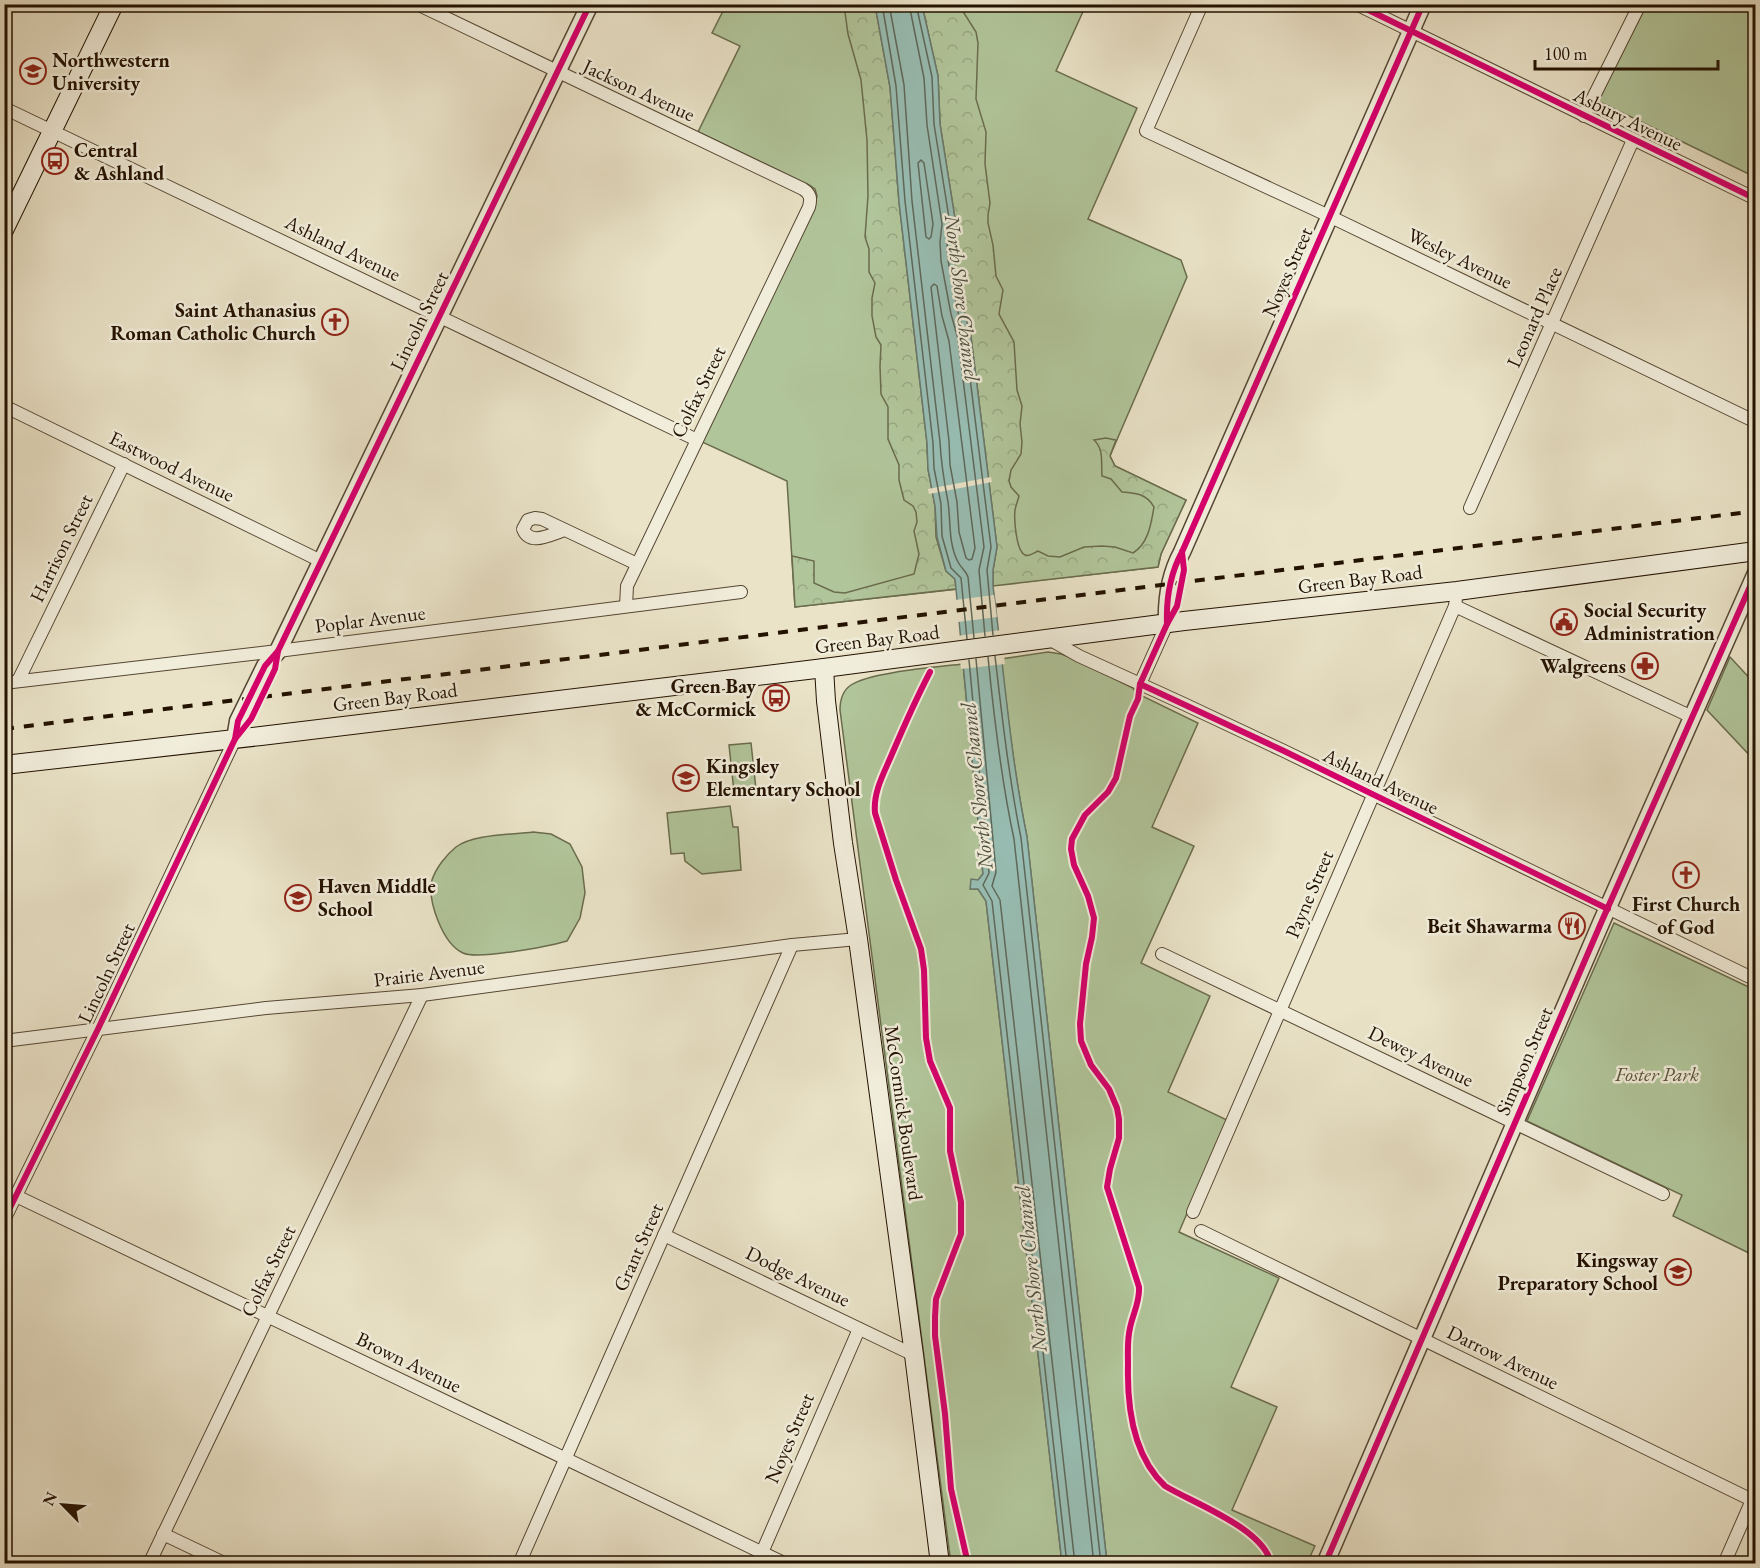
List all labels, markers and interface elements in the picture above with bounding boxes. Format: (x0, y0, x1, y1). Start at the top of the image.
scale bar (1535, 33, 1718, 71)
text: 100 m (1544, 42, 1588, 65)
place label: Northwestern University (52, 47, 170, 96)
street label: Jackson Avenue (577, 52, 699, 127)
school or university icon: Northwestern University (18, 56, 48, 86)
street label: Asbury Avenue (1568, 81, 1687, 157)
place label: Central & Ashland (74, 137, 164, 186)
bus stop icon: Central & Ashland (40, 146, 70, 176)
street label: Ashland Avenue (280, 208, 405, 287)
water label: North Shore Channel (939, 212, 986, 384)
street label: Wesley Avenue (1403, 221, 1517, 295)
street label: Noyes Street (1256, 222, 1319, 321)
street label: Leonard Place (1500, 262, 1568, 372)
street label: Lincoln Street (384, 266, 455, 375)
place label: Saint Athanasius Roman Catholic Church (110, 297, 316, 346)
church icon: Saint Athanasius Roman Catholic Church (320, 307, 350, 337)
street label: Colfax Street (665, 341, 732, 442)
street label: Eastwood Avenue (105, 424, 239, 508)
street label: Harrison Street (24, 489, 99, 606)
street label: Green Bay Road (1296, 558, 1425, 600)
place label: Social Security Administration (1583, 597, 1715, 646)
street label: Poplar Avenue (313, 599, 427, 639)
public building icon: Social Security Administration (1549, 607, 1579, 637)
street label: Green Bay Road (813, 618, 942, 660)
pharmacy icon: Walgreens (1630, 651, 1660, 681)
place label: Walgreens (1540, 653, 1626, 679)
place label: Green Bay & McCormick (636, 673, 757, 722)
street label: Green Bay Road (331, 676, 460, 718)
bus stop icon: Green Bay & McCormick (761, 683, 791, 713)
water label: North Shore Channel (954, 700, 999, 872)
street label: Ashland Avenue (1318, 741, 1443, 820)
place label: Kingsley Elementary School (706, 753, 861, 802)
school or university icon: Kingsley Elementary School (671, 763, 701, 793)
street label: Payne Street (1279, 846, 1339, 942)
church icon: First Church of God (1671, 860, 1701, 890)
place label: Haven Middle School (318, 873, 436, 922)
school or university icon: Haven Middle School (283, 883, 313, 913)
place label: First Church of God (1632, 891, 1740, 940)
restaurant icon: Beit Shawarma (1557, 911, 1587, 941)
place label: Beit Shawarma (1427, 913, 1552, 939)
street label: Lincoln Street (71, 918, 141, 1027)
street label: Prairie Avenue (372, 953, 486, 993)
street label: Simpson Street (1490, 1002, 1559, 1119)
street label: Dewey Avenue (1364, 1019, 1478, 1093)
street label: McCormick Boulevard (879, 1024, 929, 1203)
park label: Foster Park (1614, 1061, 1699, 1087)
water label: North Shore Channel (1008, 1183, 1053, 1355)
street label: Grant Street (607, 1198, 669, 1295)
street label: Colfax Street (235, 1220, 302, 1321)
street label: Dodge Avenue (742, 1240, 855, 1313)
place label: Kingsway Preparatory School (1498, 1247, 1658, 1296)
school or university icon: Kingsway Preparatory School (1663, 1257, 1693, 1287)
street label: Darrow Avenue (1443, 1319, 1563, 1395)
street label: Brown Avenue (352, 1325, 466, 1399)
street label: Noyes Street (758, 1388, 820, 1487)
north arrow (33, 1475, 93, 1535)
text: N (38, 1489, 62, 1509)

